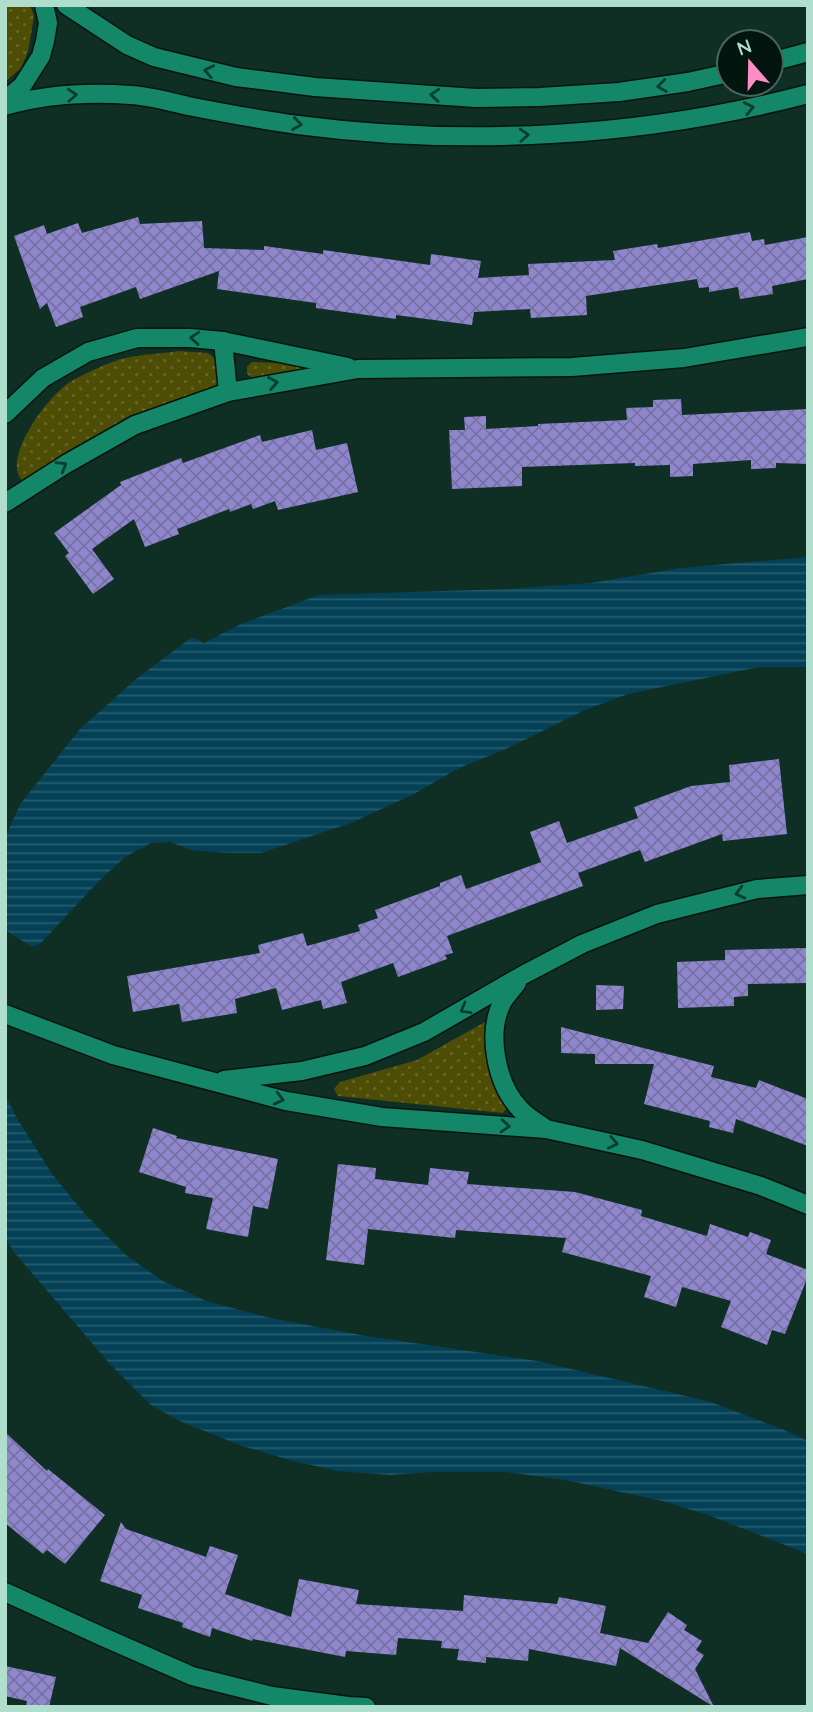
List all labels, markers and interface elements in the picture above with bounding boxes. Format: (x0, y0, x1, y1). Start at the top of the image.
north arrow (715, 28, 785, 98)
text: N (734, 33, 755, 61)
one-way arrow (203, 64, 215, 79)
one-way arrow (656, 79, 668, 94)
one-way arrow (67, 87, 78, 102)
one-way arrow (430, 88, 441, 103)
one-way arrow (743, 101, 755, 116)
one-way arrow (291, 117, 303, 132)
one-way arrow (519, 128, 530, 143)
one-way arrow (189, 331, 200, 346)
one-way arrow (267, 377, 279, 392)
one-way arrow (55, 462, 68, 475)
one-way arrow (734, 885, 746, 899)
one-way arrow (459, 1001, 472, 1014)
one-way arrow (273, 1091, 285, 1105)
one-way arrow (499, 1118, 510, 1133)
one-way arrow (607, 1135, 619, 1150)

